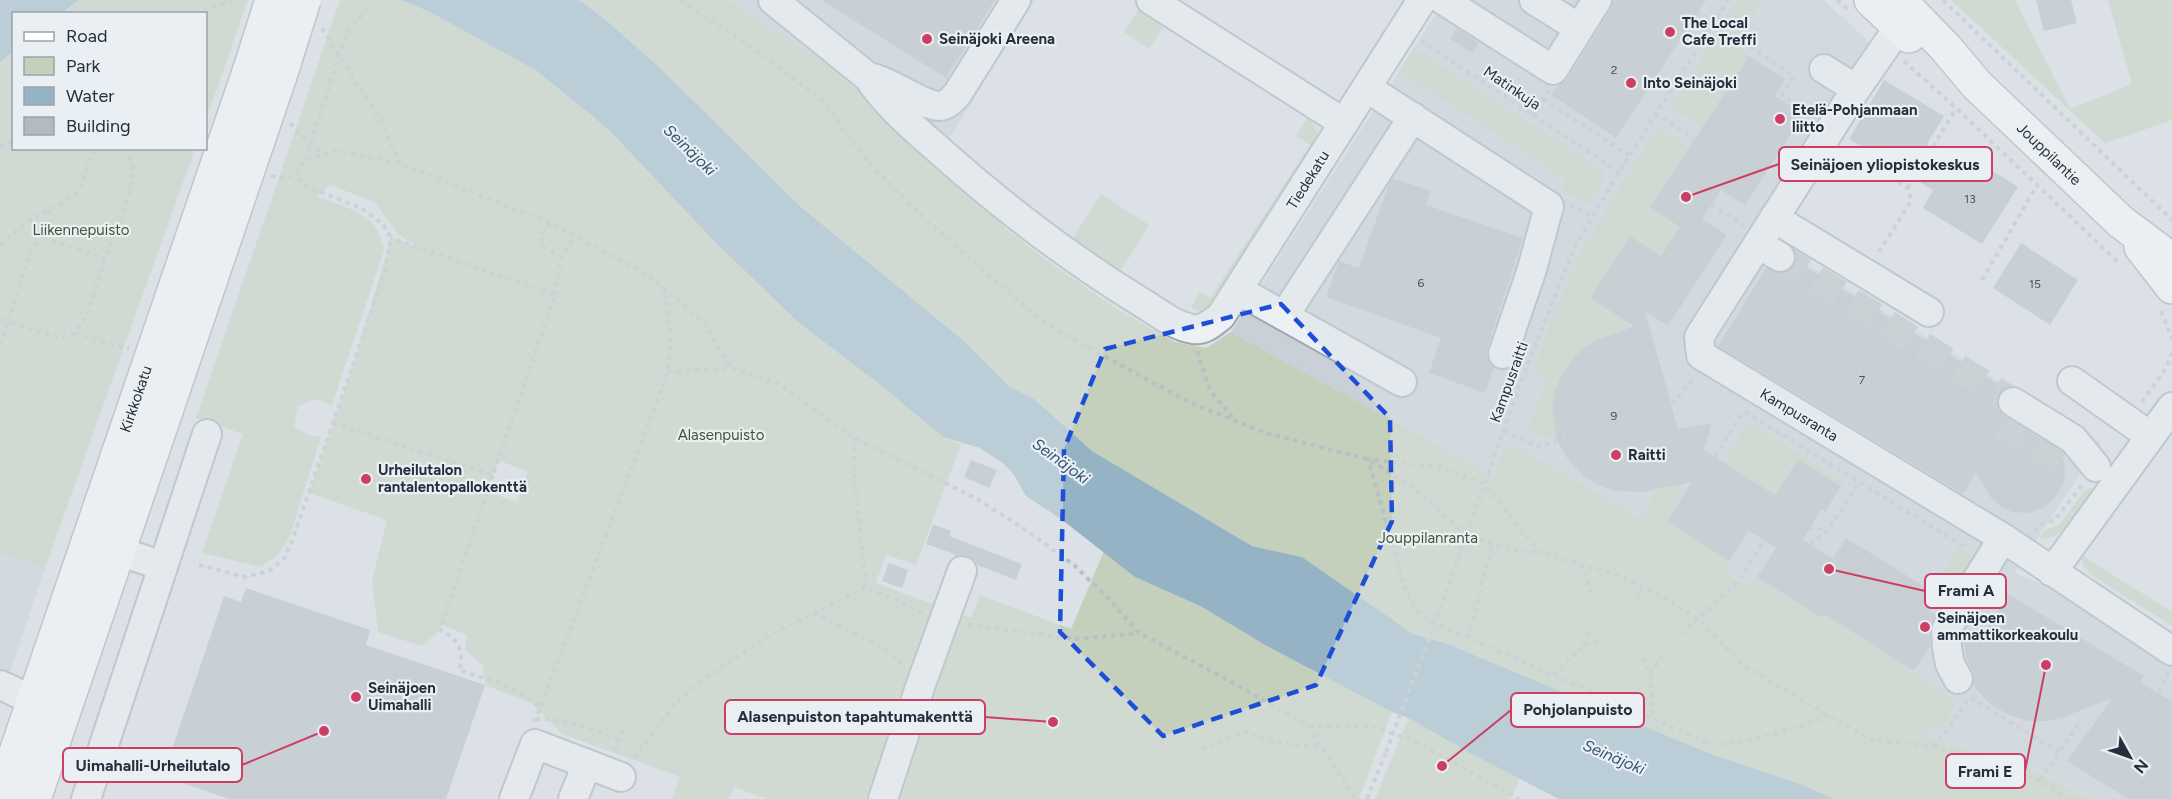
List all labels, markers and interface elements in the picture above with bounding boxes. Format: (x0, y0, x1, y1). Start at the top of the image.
legend (12, 12, 207, 150)
place label: The Local Cafe Treffi (1682, 14, 1756, 49)
text: Road (66, 25, 107, 47)
marker: The Local Cafe Treffi (1663, 25, 1677, 39)
place label: Seinäjoki Areena (939, 30, 1055, 48)
marker: Seinäjoki Areena (920, 32, 934, 46)
text: Park (66, 55, 101, 77)
street label: Matinkuja (1480, 62, 1544, 114)
house number: 2 (1611, 63, 1617, 77)
place label: Into Seinäjoki (1643, 74, 1737, 92)
marker: Into Seinäjoki (1624, 76, 1638, 90)
text: Water (66, 85, 114, 107)
place label: Etelä-Pohjanmaan liitto (1792, 101, 1917, 136)
marker: Etelä-Pohjanmaan liitto (1773, 112, 1787, 126)
text: Building (66, 115, 131, 137)
street label: Jouppilantie (2013, 119, 2085, 189)
water label: Seinäjoki (660, 120, 720, 180)
street label: Tiedekatu (1283, 147, 1333, 213)
callout: Seinäjoen yliopistokeskus (1779, 147, 1992, 181)
text: Seinäjoen yliopistokeskus (1790, 155, 1980, 174)
house number: 13 (1964, 192, 1976, 206)
park label: Liikennepuisto (32, 221, 130, 239)
house number: 6 (1418, 276, 1425, 290)
house number: 15 (2029, 277, 2041, 291)
street label: Kampusraitti (1486, 339, 1532, 425)
street label: Kirkkokatu (116, 363, 156, 435)
house number: 7 (1859, 373, 1866, 387)
street label: Kampusranta (1757, 385, 1841, 445)
house number: 9 (1611, 409, 1618, 423)
park label: Alasenpuisto (678, 426, 765, 444)
water label: Seinäjoki (1029, 434, 1093, 488)
place label: Raitti (1628, 446, 1666, 464)
marker: Raitti (1609, 448, 1623, 462)
place label: Urheilutalon rantalentopallokenttä (378, 461, 527, 496)
marker: Urheilutalon rantalentopallokenttä (359, 472, 373, 486)
park label: Jouppilanranta (1378, 529, 1478, 547)
callout: Frami A (1925, 574, 2006, 608)
text: Frami A (1938, 581, 1995, 600)
place label: Seinäjoen ammattikorkeakoulu (1937, 609, 2078, 644)
marker: Seinäjoen ammattikorkeakoulu (1918, 620, 1932, 634)
place label: Seinäjoen Uimahalli (368, 679, 436, 714)
marker: Seinäjoen Uimahalli (349, 690, 363, 704)
callout: Pohjolanpuisto (1511, 693, 1644, 727)
callout: Alasenpuiston tapahtumakenttä (725, 700, 985, 734)
text: Pohjolanpuisto (1523, 700, 1633, 719)
text: Alasenpuiston tapahtumakenttä (737, 707, 973, 726)
north arrow (2100, 727, 2160, 787)
water label: Seinäjoki (1580, 735, 1648, 779)
callout: Uimahalli-Urheilutalo (63, 748, 242, 782)
callout: Frami E (1946, 754, 2025, 788)
text: N (2130, 755, 2152, 777)
text: Uimahalli-Urheilutalo (76, 756, 230, 775)
text: Frami E (1958, 762, 2012, 781)

